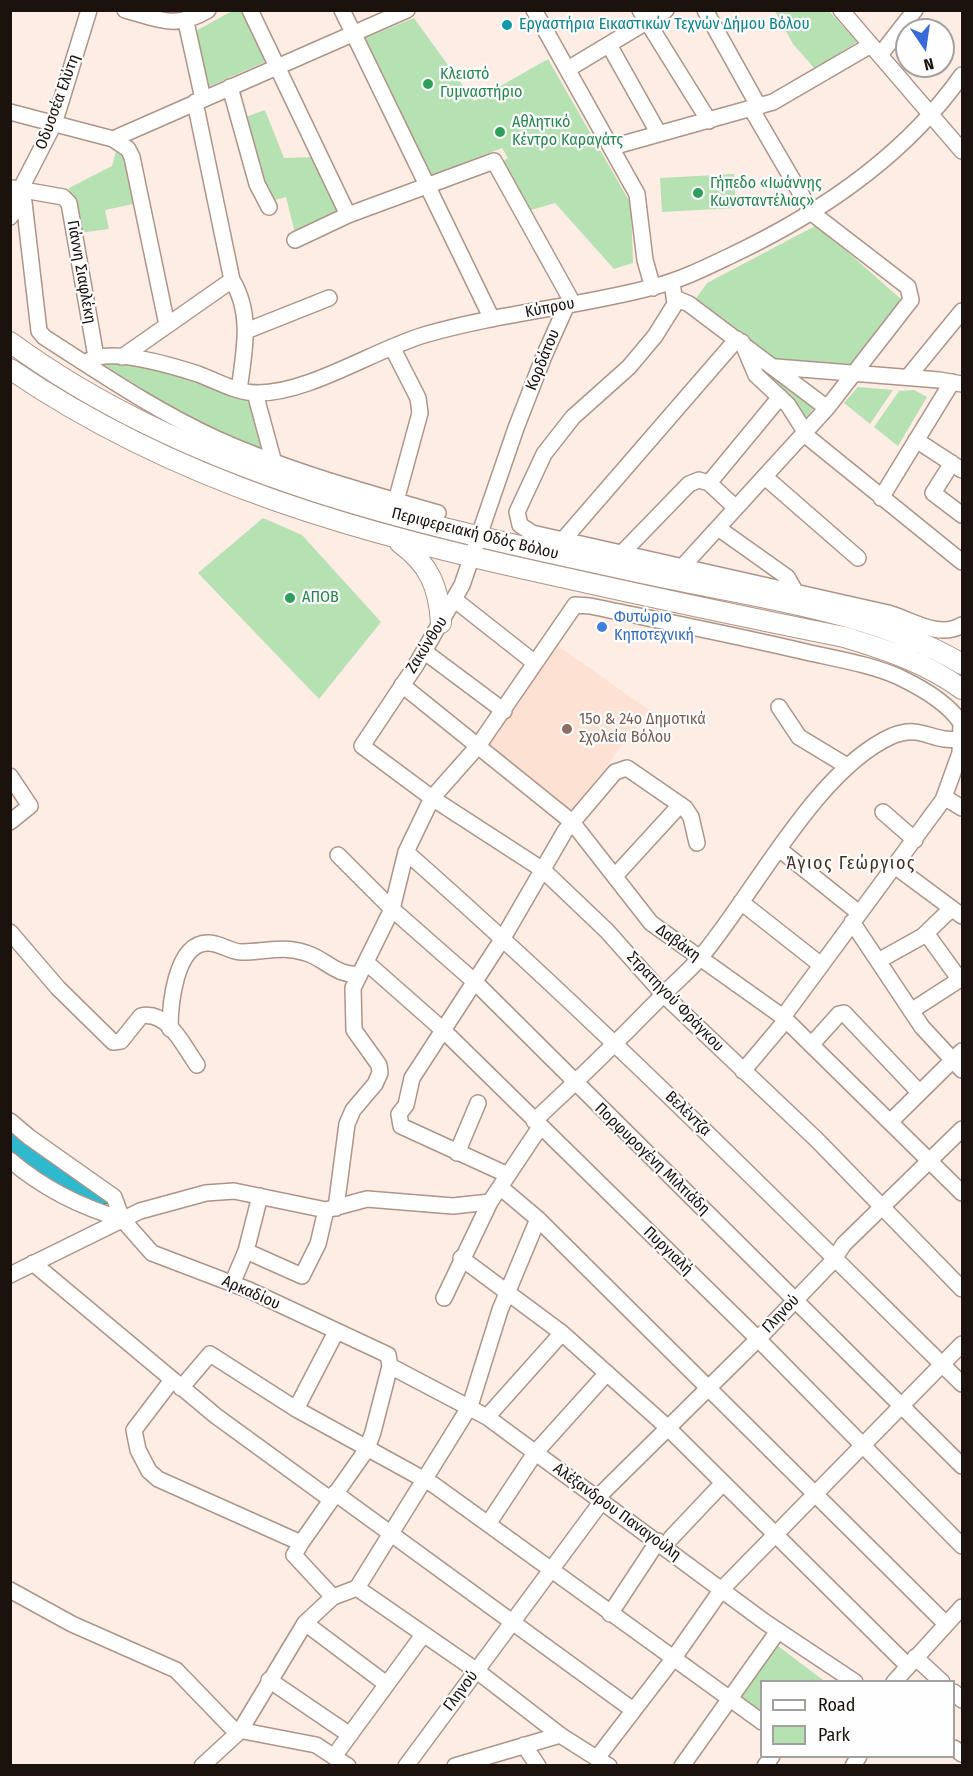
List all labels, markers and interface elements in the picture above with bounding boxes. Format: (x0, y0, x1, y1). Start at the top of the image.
place label: Εργαστήρια Εικαστικών Τεχνών Δήμου Βόλου (519, 15, 810, 35)
marker: Εργαστήρια Εικαστικών Τεχνών Δήμου Βόλου (500, 18, 514, 32)
north arrow (895, 18, 955, 78)
street label: Οδυσσέα Ελύτη (32, 52, 84, 152)
text: N (922, 54, 936, 74)
place label: Κλειστό Γυμναστήριο (440, 65, 522, 103)
marker: Κλειστό Γυμναστήριο (421, 77, 435, 91)
place label: Αθλητικό Κέντρο Καραγάτς (512, 113, 623, 151)
marker: Αθλητικό Κέντρο Καραγάτς (493, 125, 507, 139)
place label: Γήπεδο «Ιωάννης Κωνσταντέλιας» (710, 174, 822, 212)
marker: Γήπεδο «Ιωάννης Κωνσταντέλιας» (691, 186, 705, 200)
street label: Γιάννη Σιαφλέκη (62, 219, 100, 325)
street label: Κύπρου (524, 294, 576, 322)
street label: Κορδάτου (522, 327, 564, 393)
street label: Περιφερειακή Οδός Βόλου (389, 504, 561, 564)
place label: ΑΠΟΒ (302, 588, 339, 608)
marker: ΑΠΟΒ (283, 591, 297, 605)
place label: Φυτώριο Κηποτεχνική (614, 608, 694, 646)
street label: Ζακύνθου (402, 613, 452, 677)
marker: Φυτώριο Κηποτεχνική (595, 620, 609, 634)
place label: 15ο & 24ο Δημοτικά Σχολεία Βόλου (579, 710, 706, 748)
marker: 15ο & 24ο Δημοτικά Σχολεία Βόλου (560, 722, 574, 736)
district label: Άγιος Γεώργιος (786, 853, 916, 875)
street label: Δαβάκη (652, 920, 704, 966)
street label: Στρατηγού Φράγκου (622, 948, 728, 1056)
street label: Βελέντζα (661, 1087, 715, 1141)
street label: Πορφυρογένη Μιλτιάδη (590, 1099, 714, 1219)
street label: Πυργιαλή (639, 1223, 697, 1279)
street label: Αρκαδίου (219, 1272, 283, 1314)
street label: Γληνού (758, 1291, 804, 1337)
street label: Αλέξανδρου Παναγούλη (549, 1459, 685, 1565)
street label: Γληνού (440, 1667, 482, 1715)
legend (760, 1680, 955, 1758)
text: Road (818, 1694, 855, 1716)
text: Park (818, 1724, 850, 1746)

